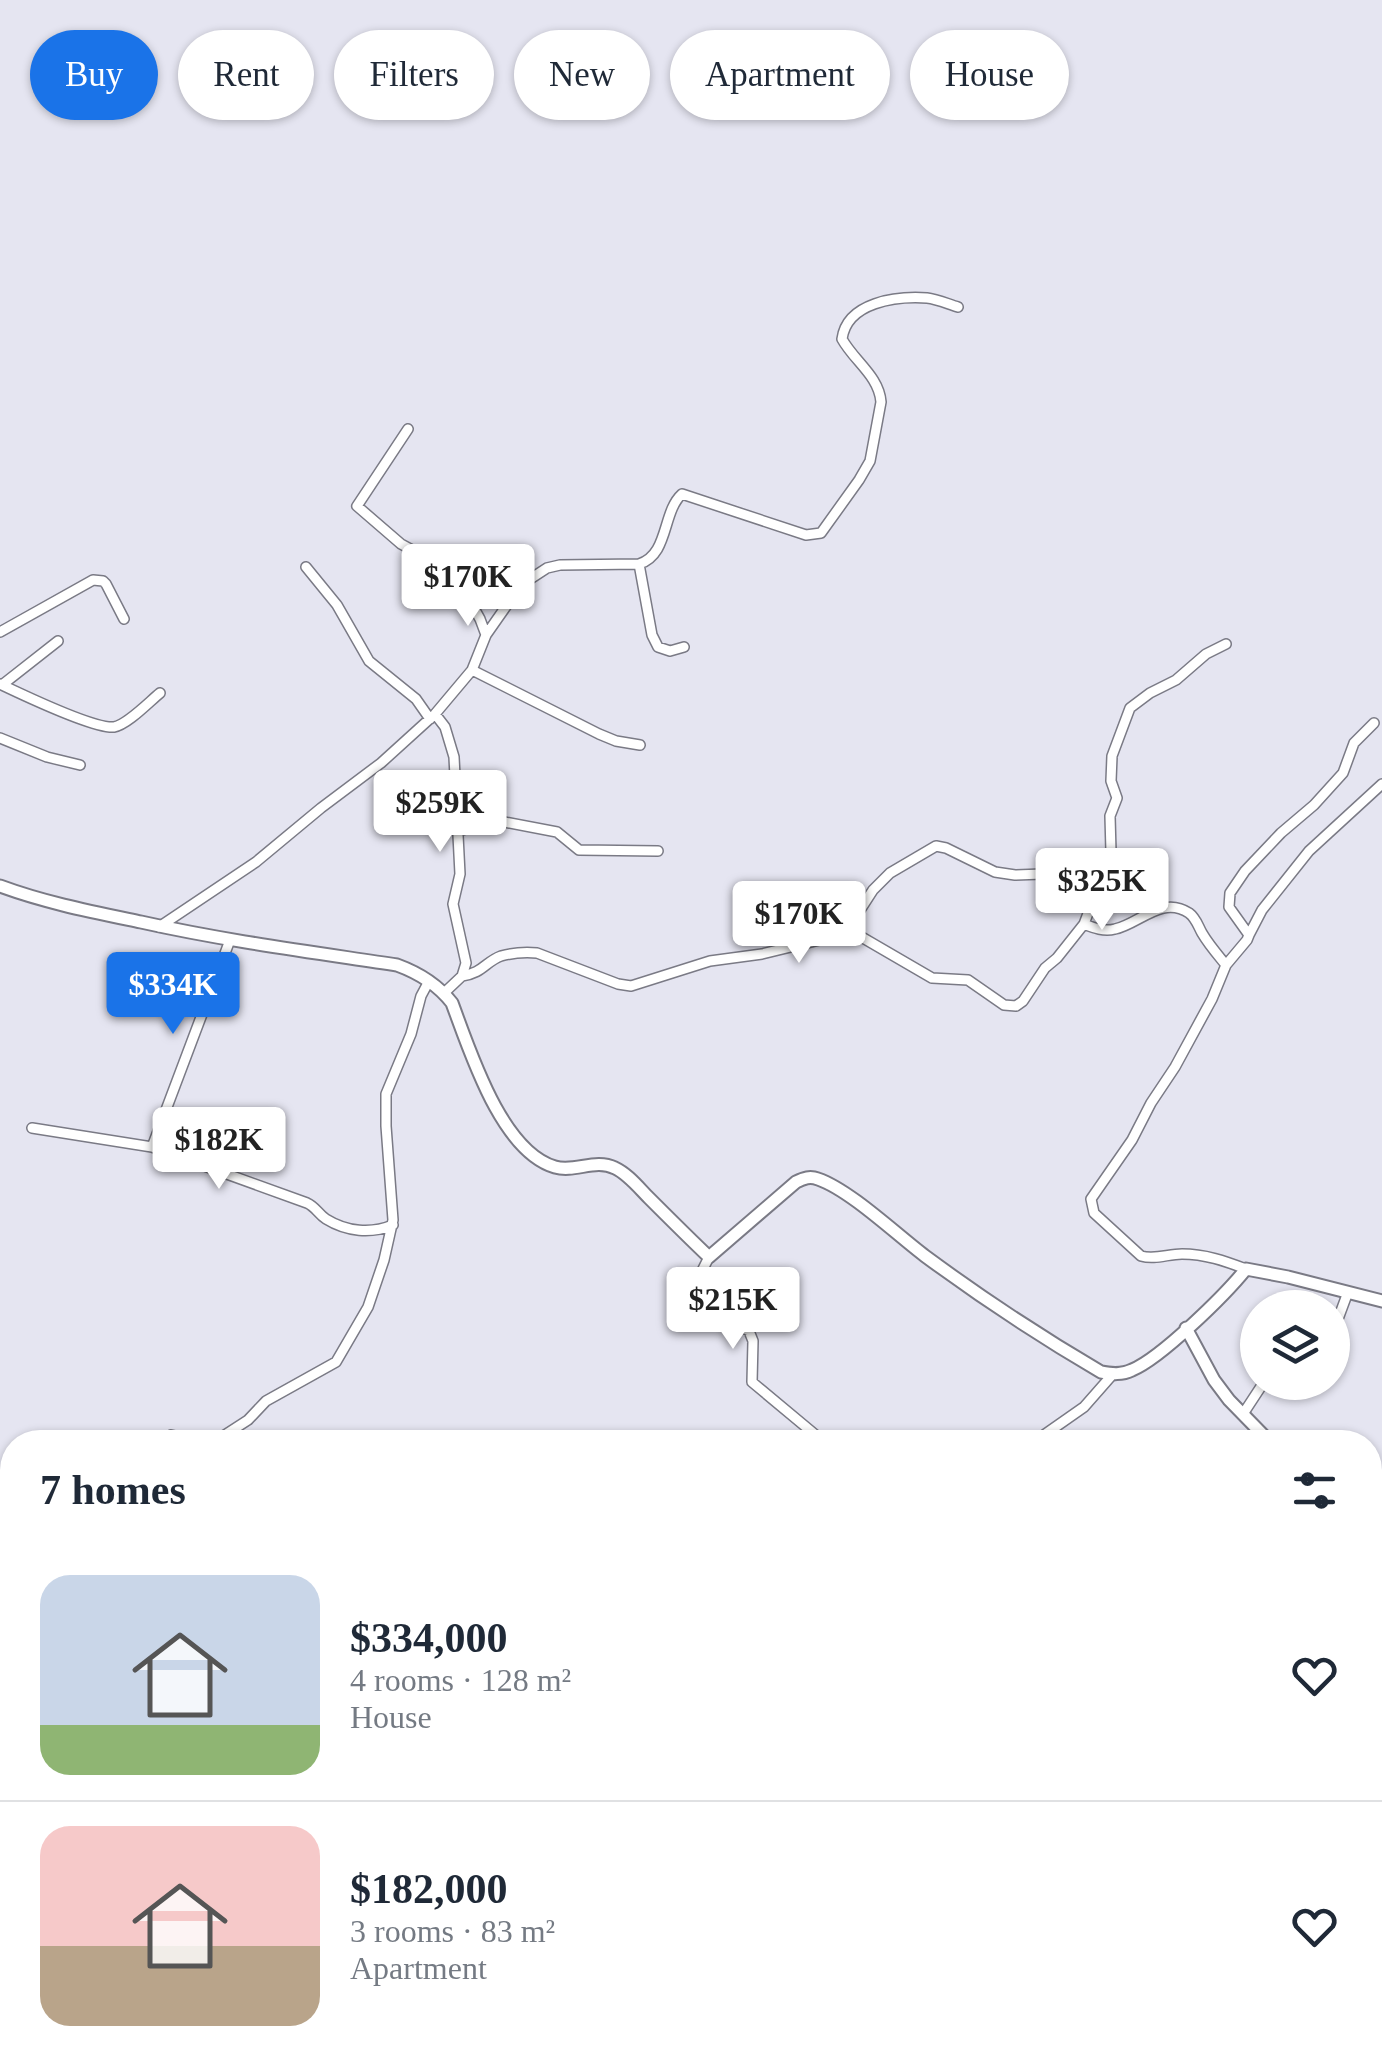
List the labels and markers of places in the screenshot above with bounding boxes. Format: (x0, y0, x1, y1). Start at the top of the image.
pin: $170K (398, 544, 538, 629)
pin: $259K (370, 770, 510, 855)
pin: $325K (1032, 848, 1172, 933)
pin: $170K (729, 881, 869, 966)
pin: $334K (103, 952, 243, 1037)
pin: $182K (149, 1107, 289, 1192)
pin: $215K (663, 1267, 803, 1352)

